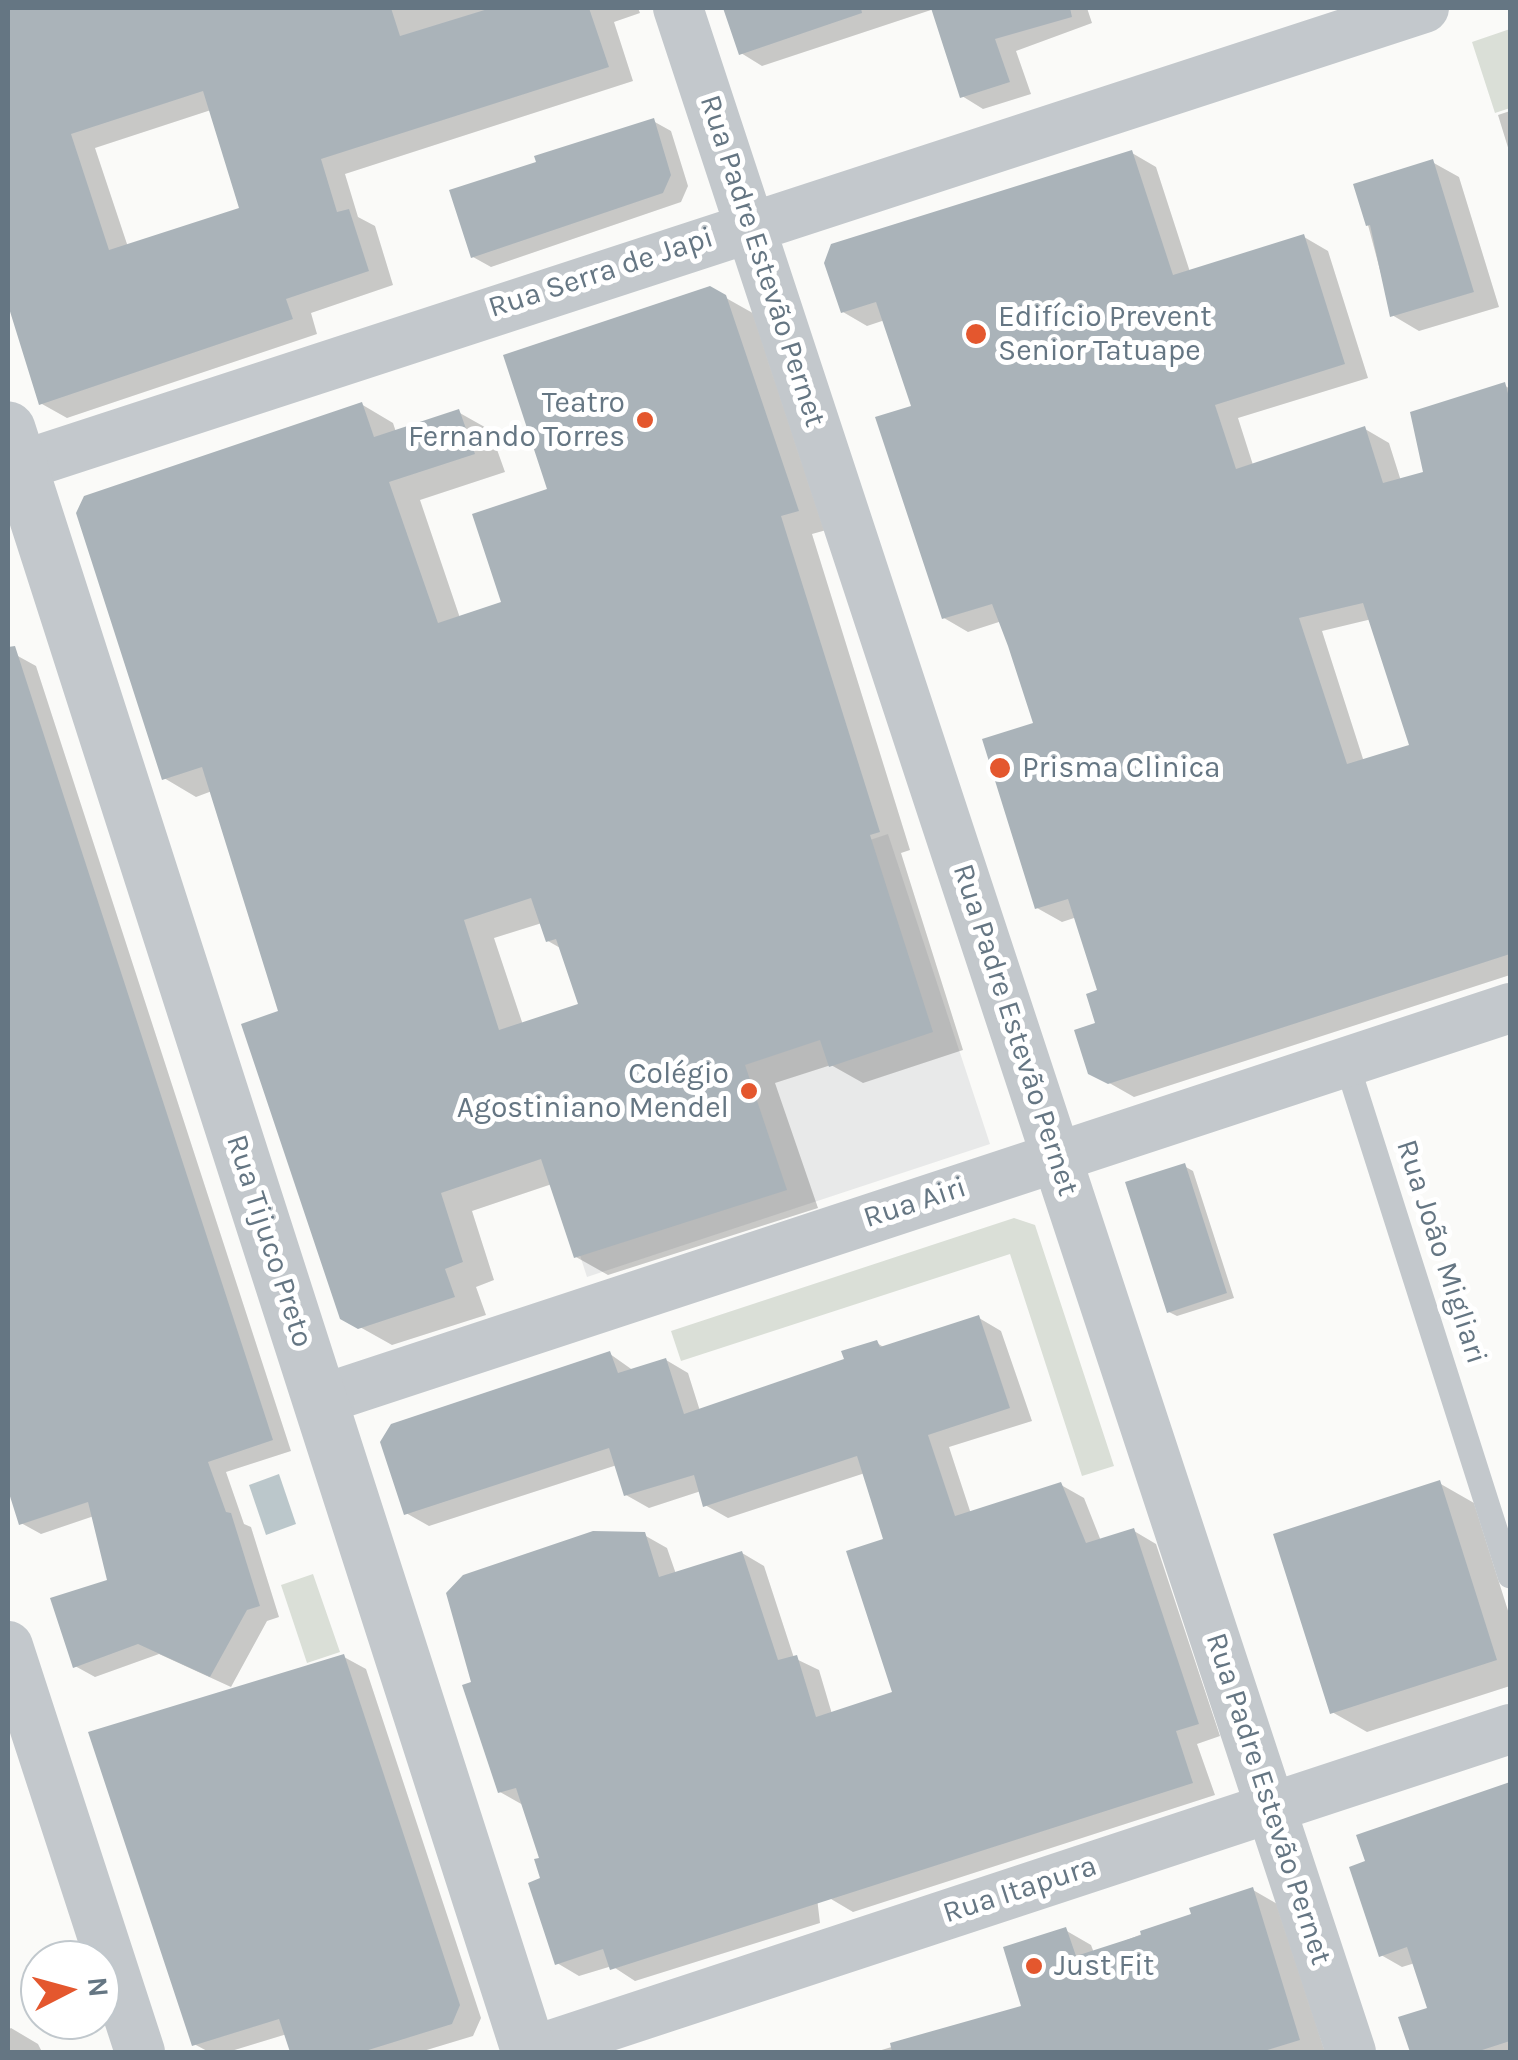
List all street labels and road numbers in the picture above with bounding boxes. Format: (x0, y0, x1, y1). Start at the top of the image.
street label: Rua Padre Estevão Pernet (691, 91, 833, 431)
street label: Rua Serra de Japi (484, 220, 718, 326)
street label: Rua Padre Estevão Pernet (944, 860, 1086, 1200)
street label: Rua Tijuco Preto (218, 1130, 320, 1352)
street label: Rua João Migliari (1388, 1135, 1494, 1369)
street label: Rua Airi (859, 1169, 971, 1237)
street label: Rua Padre Estevão Pernet (1197, 1629, 1339, 1969)
street label: Rua Itapura (939, 1848, 1101, 1932)

